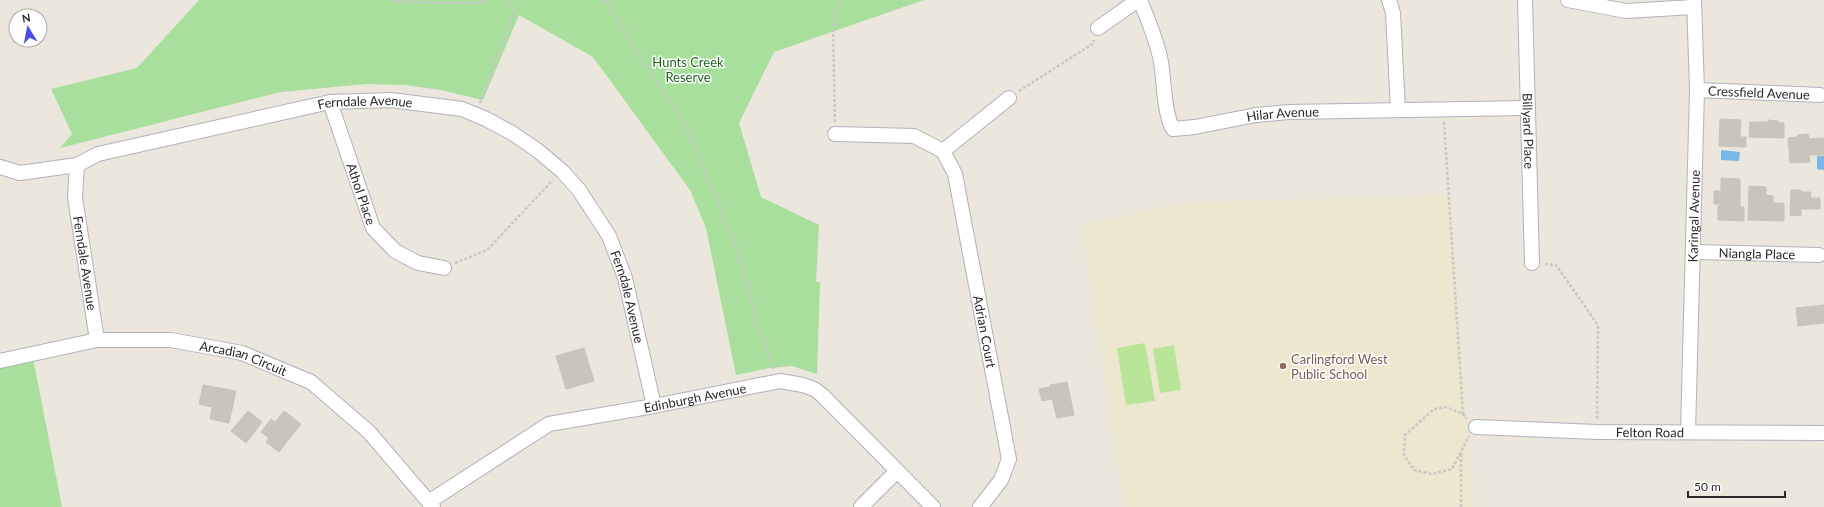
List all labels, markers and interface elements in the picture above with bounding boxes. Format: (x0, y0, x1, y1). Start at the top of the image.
north arrow (8, 8, 48, 48)
text: N (21, 11, 31, 25)
park label: Hunts Creek Reserve (652, 54, 724, 85)
street label: Cressfield Avenue (1708, 82, 1810, 103)
street label: Ferndale Avenue (316, 92, 414, 113)
street label: Billyard Place (1519, 93, 1537, 169)
street label: Hilar Avenue (1245, 103, 1319, 125)
street label: Athol Place (343, 161, 379, 227)
street label: Karingal Avenue (1684, 170, 1703, 263)
street label: Ferndale Avenue (70, 215, 100, 312)
street label: Niangla Place (1718, 245, 1796, 262)
street label: Ferndale Avenue (607, 248, 648, 345)
street label: Adrian Court (970, 294, 1000, 369)
street label: Arcadian Circuit (198, 337, 290, 379)
place label: Carlingford West Public School (1291, 351, 1388, 382)
marker: Carlingford West Public School (1278, 361, 1288, 371)
street label: Edinburgh Avenue (642, 380, 748, 416)
street label: Felton Road (1616, 424, 1684, 440)
scale bar (1688, 473, 1785, 499)
text: 50 m (1694, 479, 1721, 494)

